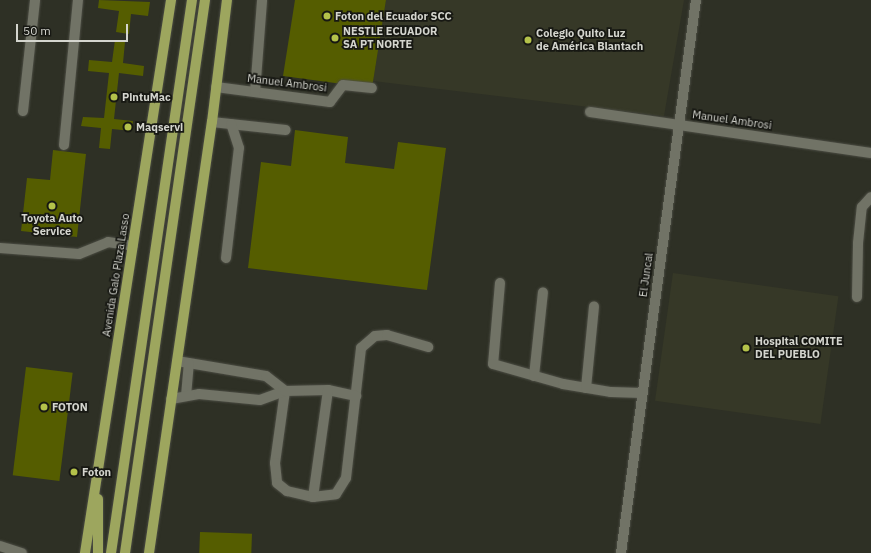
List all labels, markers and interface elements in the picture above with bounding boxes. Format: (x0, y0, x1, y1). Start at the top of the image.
place label: Foton del Ecuador SCC (335, 9, 452, 23)
marker: Foton del Ecuador SCC (322, 11, 332, 21)
scale bar (18, 16, 130, 42)
text: 50 m (23, 23, 51, 38)
place label: NESTLE ECUADOR SA PT NORTE (343, 25, 437, 51)
place label: Colegio Quito Luz de América Blantach (536, 27, 643, 53)
marker: NESTLE ECUADOR SA PT NORTE (330, 33, 340, 43)
marker: Colegio Quito Luz de América Blantach (523, 35, 533, 45)
street label: Manuel Ambrosi (246, 72, 328, 94)
place label: PintuMac (122, 90, 171, 104)
marker: PintuMac (109, 92, 119, 102)
street label: Manuel Ambrosi (691, 108, 773, 132)
place label: Maqservi (136, 120, 183, 134)
marker: Maqservi (123, 122, 133, 132)
marker: Toyota Auto Service (47, 201, 57, 211)
place label: Toyota Auto Service (21, 212, 83, 238)
street label: Avenida Galo Plaza Lasso (100, 212, 132, 338)
street label: El Juncal (636, 252, 656, 298)
place label: Hospital COMITE DEL PUEBLO (755, 335, 843, 361)
marker: Hospital COMITE DEL PUEBLO (740, 342, 752, 354)
place label: FOTON (52, 400, 88, 414)
marker: FOTON (39, 402, 49, 412)
place label: Foton (82, 465, 111, 479)
marker: Foton (69, 467, 79, 477)

